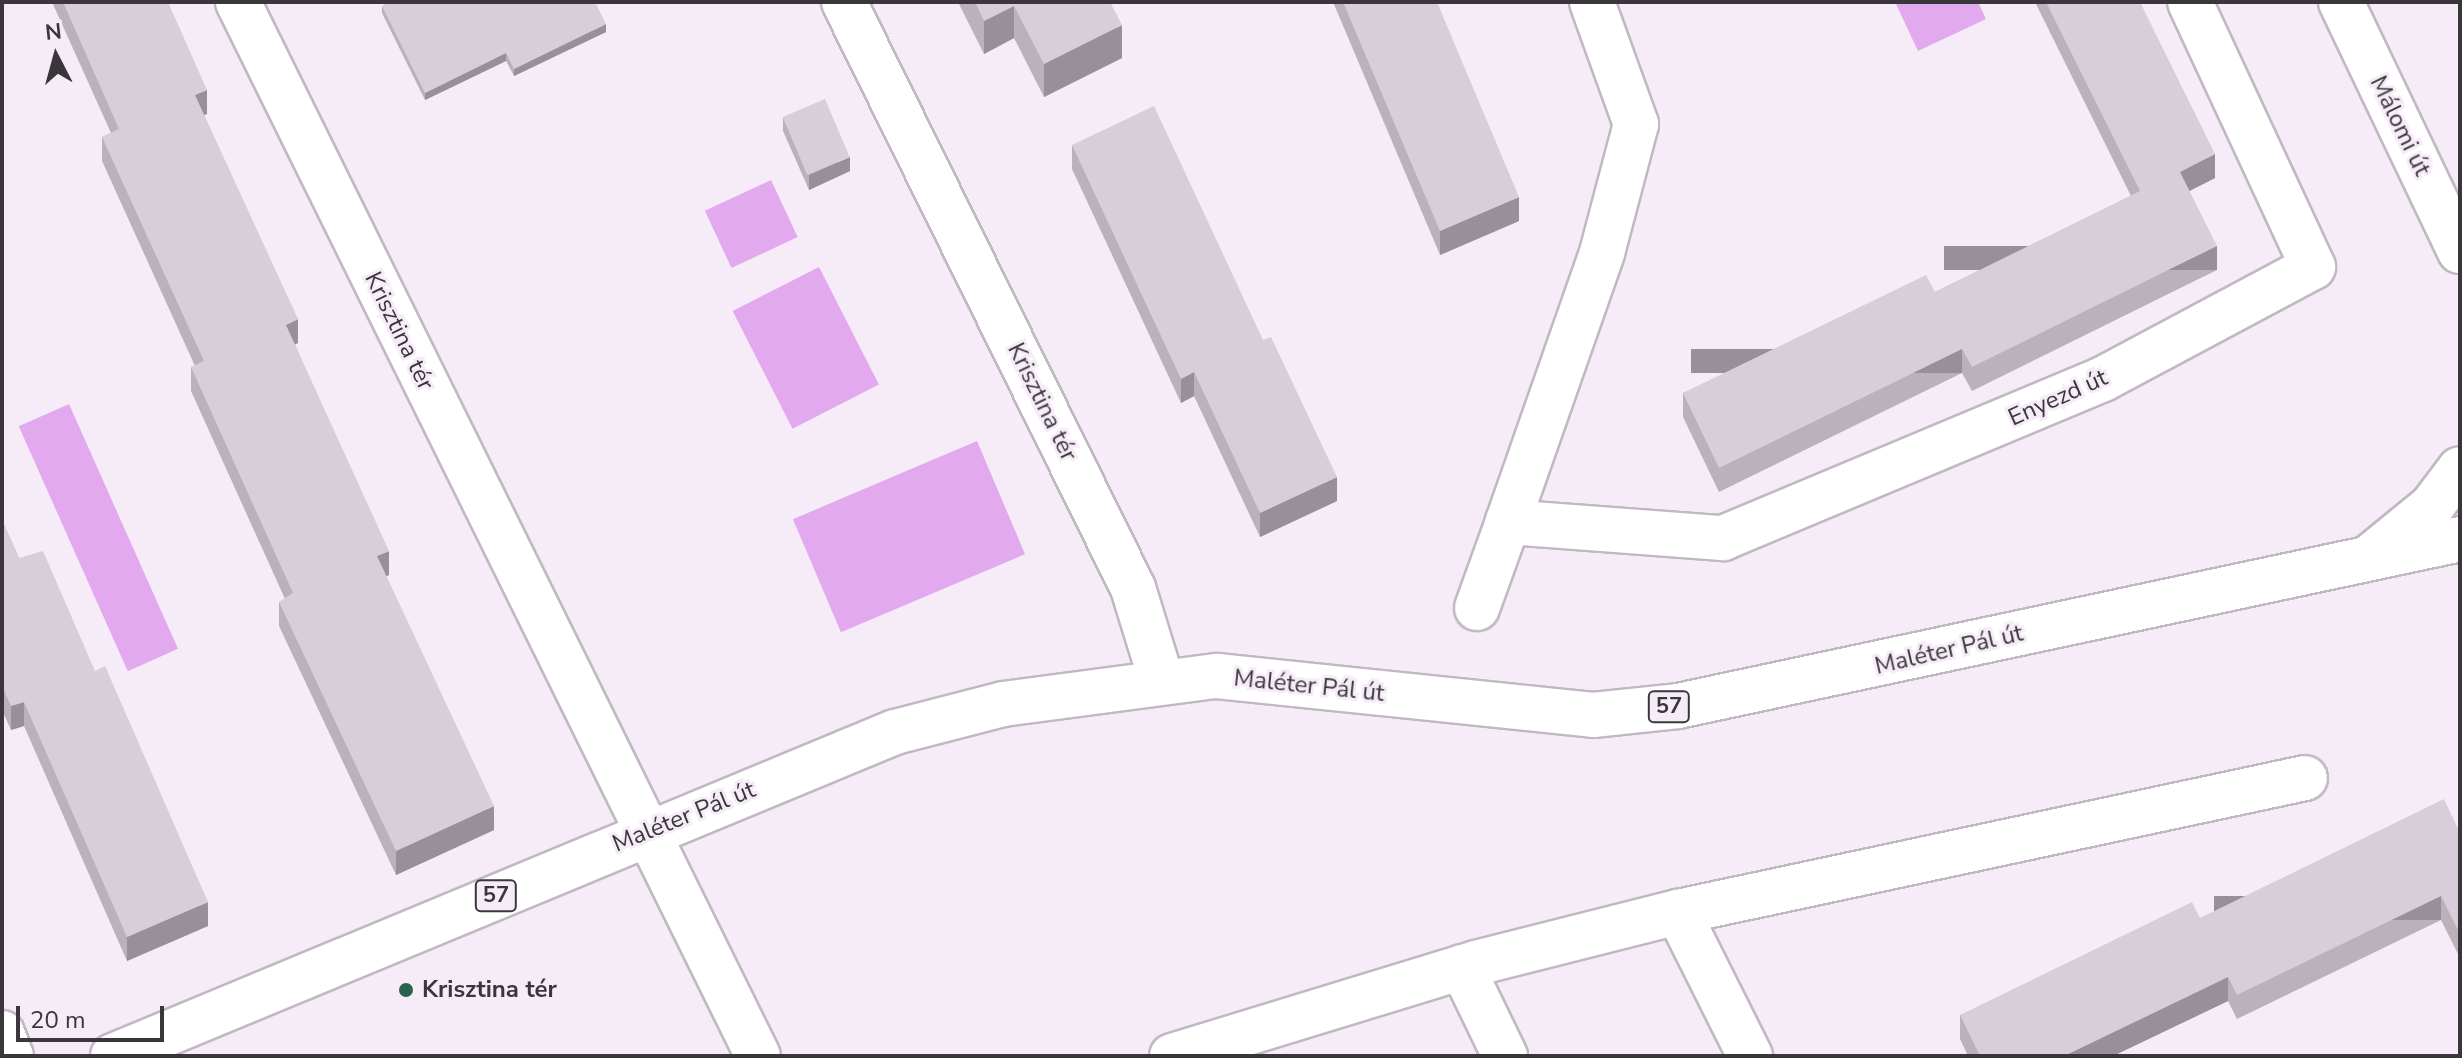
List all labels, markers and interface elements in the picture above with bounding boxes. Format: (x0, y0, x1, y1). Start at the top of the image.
north arrow (16, 16, 96, 96)
text: N (44, 16, 63, 48)
street label: Málomi út (2363, 71, 2437, 181)
street label: Krisztina tér (358, 267, 440, 395)
street label: Krisztina tér (1001, 338, 1083, 466)
street label: Enyezd út (2004, 363, 2112, 433)
street label: Maléter Pál út (1872, 619, 2026, 681)
street label: Maléter Pál út (1232, 664, 1386, 708)
road number: 57 (1647, 689, 1691, 725)
street label: Maléter Pál út (608, 775, 760, 859)
road number: 57 (474, 878, 518, 914)
place label: Krisztina tér (422, 976, 557, 1004)
marker: Krisztina tér (397, 981, 415, 999)
scale bar (20, 990, 168, 1040)
text: 20 m (30, 1004, 86, 1036)

